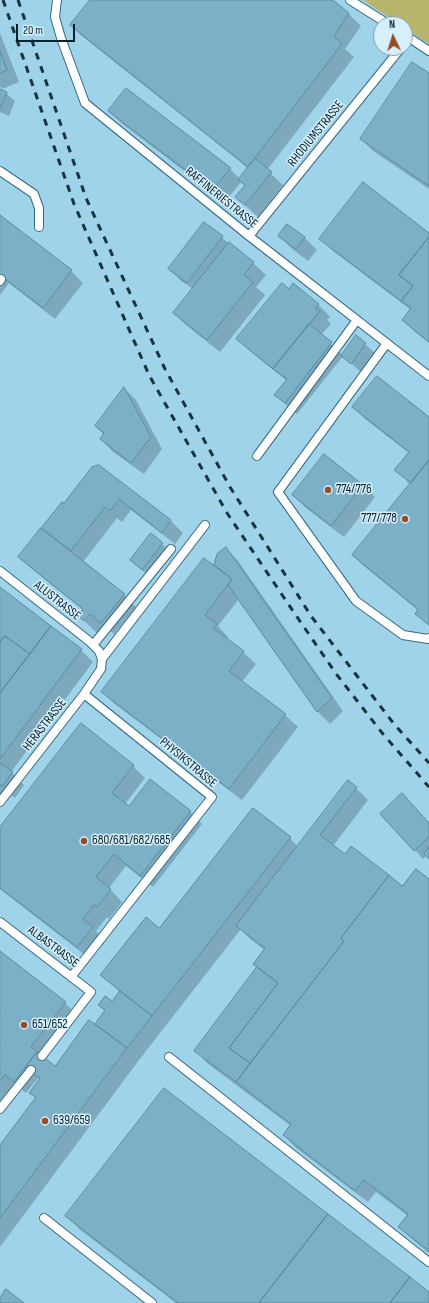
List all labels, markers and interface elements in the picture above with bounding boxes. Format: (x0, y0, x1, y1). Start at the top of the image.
scale bar (18, 16, 77, 42)
north arrow (373, 16, 413, 56)
text: N (389, 18, 396, 31)
text: 20 m (23, 23, 43, 38)
street label: RHODIUMSTRASSE (285, 98, 347, 170)
street label: RAFFINERIESTRASSE (182, 164, 260, 232)
place label: 774/776 (336, 482, 372, 498)
marker: 774/776 (323, 485, 333, 495)
place label: 777/778 (361, 511, 397, 527)
marker: 777/778 (400, 514, 410, 524)
street label: ALUSTRASSE (30, 578, 84, 624)
street label: HERASTRASSE (20, 696, 70, 754)
street label: PHYSIKSTRASSE (156, 735, 220, 791)
place label: 680/681/682/685 (92, 833, 170, 849)
marker: 680/681/682/685 (79, 836, 89, 846)
street label: ALBASTRASSE (24, 923, 82, 971)
place label: 651/652 (32, 1017, 68, 1033)
marker: 651/652 (19, 1020, 29, 1030)
place label: 639/659 (53, 1113, 90, 1129)
marker: 639/659 (40, 1116, 50, 1126)

